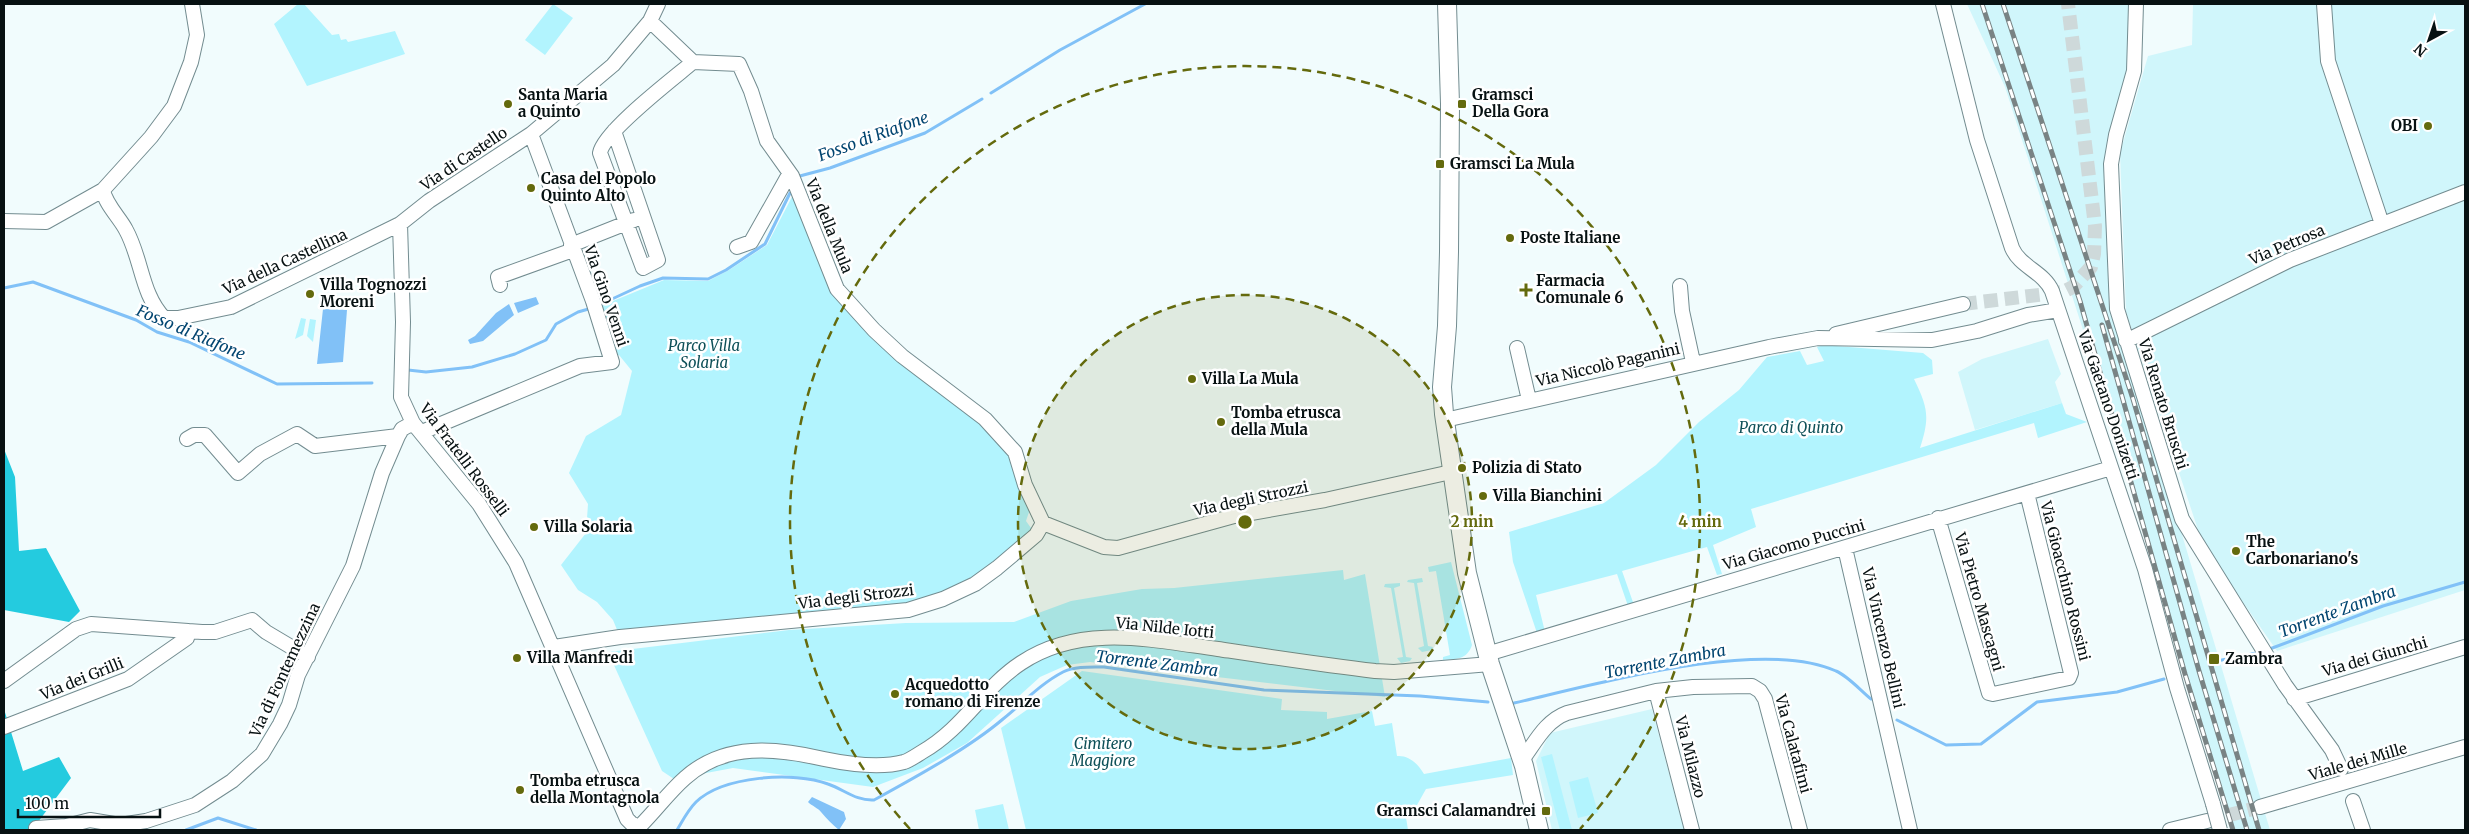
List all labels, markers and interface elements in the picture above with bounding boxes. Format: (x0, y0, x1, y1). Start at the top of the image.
north arrow (2404, 15, 2454, 65)
text: N (2411, 40, 2431, 60)
place label: Santa Maria a Quinto (518, 85, 608, 121)
place label: Gramsci Della Gora (1472, 85, 1549, 121)
marker: Santa Maria a Quinto (502, 98, 514, 110)
marker: Gramsci Della Gora (1456, 98, 1468, 110)
water label: Fosso di Riafone (814, 107, 931, 166)
place label: OBI (2391, 116, 2418, 135)
marker: OBI (2422, 120, 2434, 132)
street label: Via di Castello (416, 122, 511, 195)
place label: Gramsci La Mula (1450, 154, 1575, 173)
marker: Gramsci La Mula (1434, 158, 1446, 170)
place label: Casa del Popolo Quinto Alto (541, 169, 656, 205)
street label: Via della Mula (801, 175, 857, 276)
marker: Casa del Popolo Quinto Alto (525, 182, 537, 194)
street label: Via Petrosa (2245, 220, 2327, 269)
street label: Via della Castellina (219, 224, 350, 299)
place label: Poste Italiane (1520, 228, 1620, 247)
marker: Poste Italiane (1504, 232, 1516, 244)
street label: Via Gino Venni (580, 242, 633, 349)
place label: Farmacia Comunale 6 (1536, 271, 1623, 307)
place label: Villa Tognozzi Moreni (319, 275, 427, 311)
marker: Farmacia Comunale 6 (1520, 284, 1532, 296)
marker: Villa Tognozzi Moreni (304, 288, 316, 300)
water label: Fosso di Riafone (133, 300, 248, 364)
street label: Via Gaetano Donizetti (2074, 326, 2143, 482)
street label: Via Renato Bruschi (2134, 335, 2192, 472)
park label: Parco Villa Solaria (668, 336, 740, 372)
street label: Via Niccolò Paganini (1533, 339, 1682, 391)
place label: Villa La Mula (1201, 369, 1299, 388)
marker: Villa La Mula (1186, 373, 1198, 385)
street label: Via Fratelli Rosselli (415, 399, 513, 520)
place label: Tomba etrusca della Mula (1231, 403, 1342, 439)
marker: Tomba etrusca della Mula (1215, 416, 1227, 428)
park label: Parco di Quinto (1739, 418, 1843, 437)
place label: Polizia di Stato (1472, 458, 1582, 477)
marker: Polizia di Stato (1456, 462, 1468, 474)
street label: Via degli Strozzi (1191, 477, 1310, 520)
place label: Villa Bianchini (1492, 486, 1602, 505)
marker: Villa Bianchini (1477, 490, 1489, 502)
street label: Via Gioacchino Rossini (2036, 498, 2095, 663)
text: 2 min (1451, 512, 1493, 531)
text: 4 min (1678, 512, 1722, 531)
centre of rings (1236, 513, 1254, 531)
street label: Via Giacomo Puccini (1720, 515, 1867, 574)
place label: Villa Solaria (543, 517, 633, 536)
marker: Villa Solaria (528, 521, 540, 533)
street label: Via Pietro Mascagni (1950, 529, 2008, 673)
place label: The Carbonariano's (2246, 532, 2358, 568)
marker: The Carbonariano's (2230, 545, 2242, 557)
street label: Via Vincenzo Bellini (1858, 565, 1909, 710)
street label: Via degli Strozzi (796, 580, 915, 613)
water label: Torrente Zambra (2276, 581, 2398, 641)
street label: Via di Fontemezzina (245, 600, 324, 741)
street label: Via Nilde Iotti (1114, 613, 1215, 642)
street label: Via dei Giunchi (2319, 632, 2430, 681)
water label: Torrente Zambra (1603, 639, 1727, 683)
water label: Torrente Zambra (1095, 646, 1219, 680)
place label: Villa Manfredi (526, 648, 633, 667)
place label: Zambra (2225, 649, 2283, 668)
marker: Villa Manfredi (511, 652, 523, 664)
marker: Zambra (2207, 652, 2221, 666)
street label: Via dei Grilli (36, 653, 126, 704)
place label: Acquedotto romano di Firenze (904, 675, 1040, 711)
marker: Acquedotto romano di Firenze (889, 688, 901, 700)
street label: Via Calatafimi (1771, 691, 1816, 795)
street label: Via Milazzo (1671, 713, 1710, 800)
park label: Cimitero Maggiore (1070, 734, 1136, 770)
street label: Viale dei Mille (2306, 738, 2409, 785)
place label: Tomba etrusca della Montagnola (530, 771, 660, 807)
marker: Tomba etrusca della Montagnola (514, 784, 526, 796)
scale bar (18, 786, 160, 818)
text: 100 m (25, 794, 69, 813)
place label: Gramsci Calamandrei (1377, 801, 1536, 820)
marker: Gramsci Calamandrei (1540, 805, 1552, 817)

